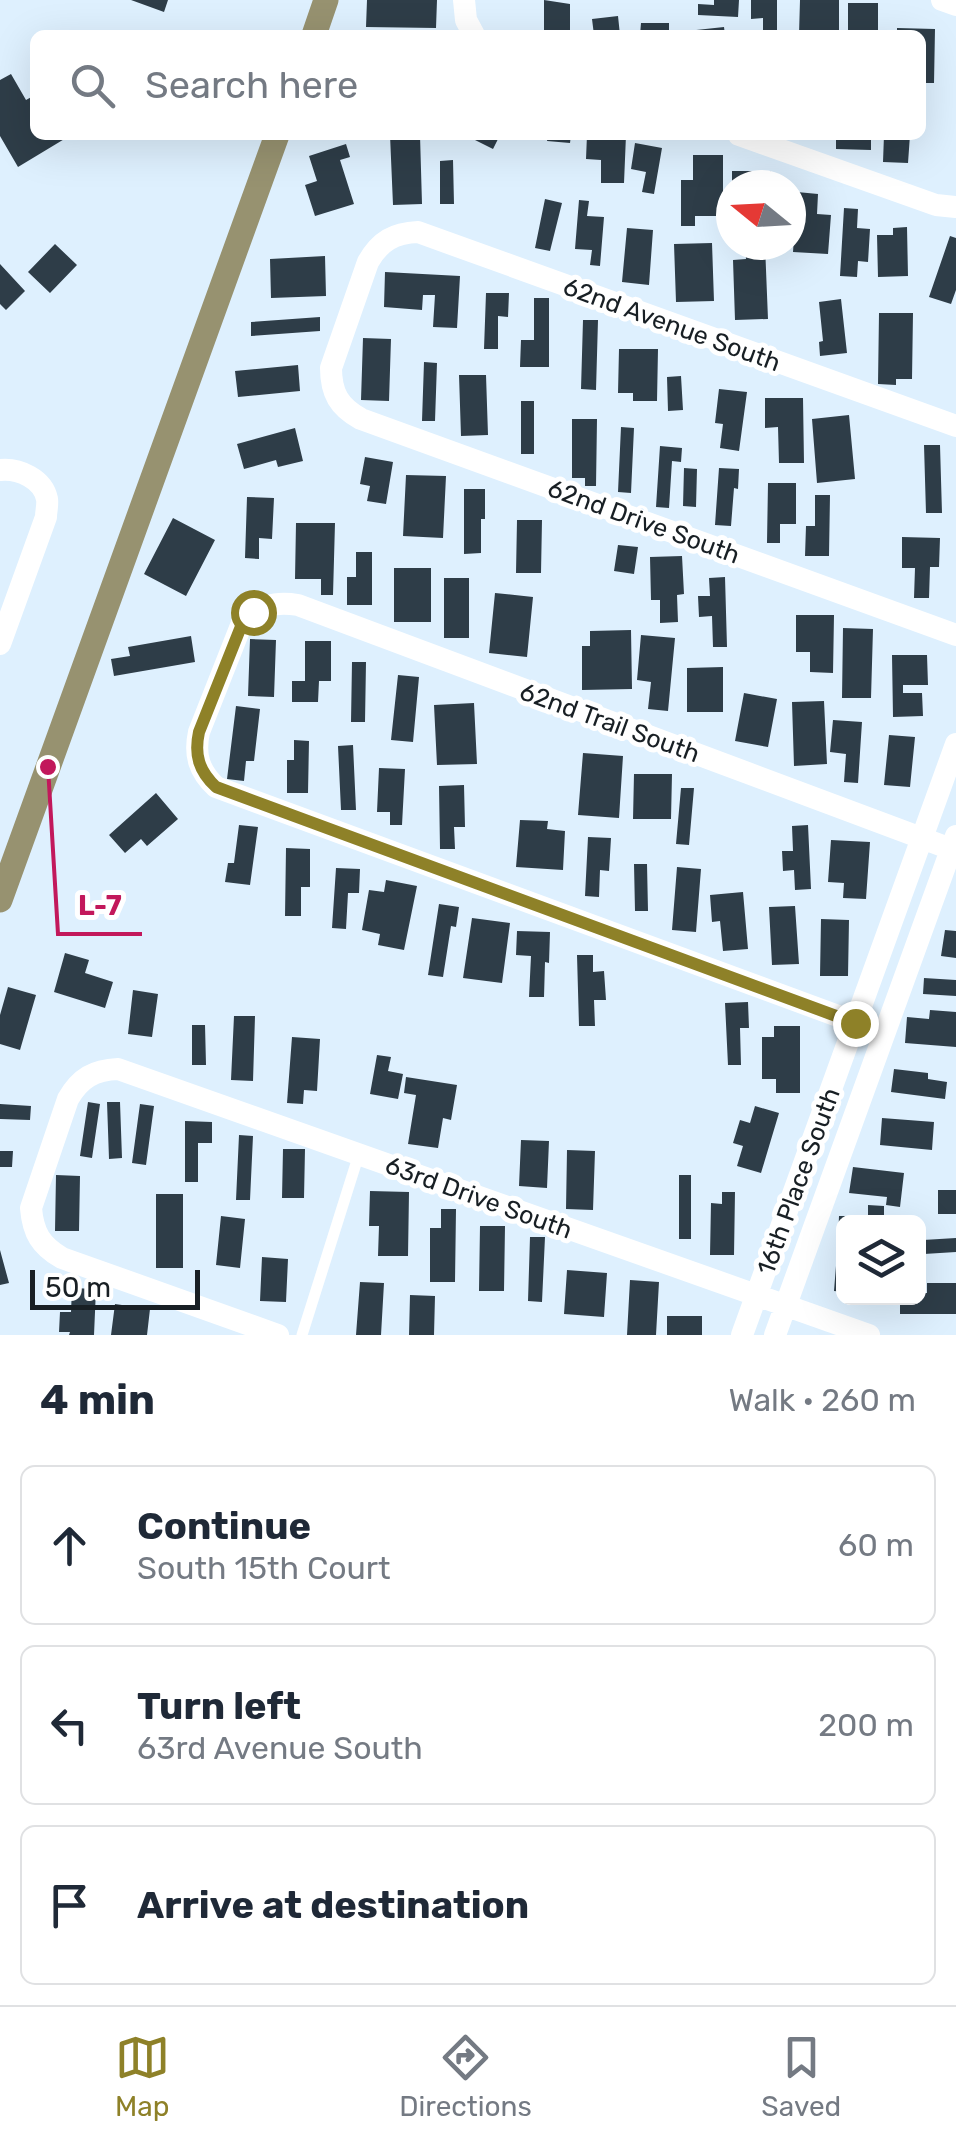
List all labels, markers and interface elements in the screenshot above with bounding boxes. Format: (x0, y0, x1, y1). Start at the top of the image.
search box (30, 30, 926, 140)
icon: search (65, 58, 120, 113)
text: Search here (145, 62, 358, 108)
north arrow (716, 170, 806, 260)
street label: 62nd Avenue South (559, 272, 784, 377)
street label: 62nd Drive South (544, 473, 744, 570)
route start (231, 590, 277, 636)
street label: 62nd Trail South (516, 677, 704, 768)
callout: L-7 (58, 876, 142, 934)
text: L-7 (78, 889, 122, 922)
route end (833, 1001, 879, 1047)
street label: 16th Place South (751, 1084, 846, 1279)
street label: 63rd Drive South (382, 1150, 576, 1245)
map controls (836, 1215, 926, 1305)
button: layers (836, 1215, 926, 1305)
scale bar (30, 1265, 200, 1310)
text: 50 m (45, 1271, 111, 1304)
text: 4 min (40, 1375, 155, 1425)
text: Walk · 260 m (729, 1381, 916, 1419)
text: Continue (137, 1503, 311, 1549)
icon: ahead (42, 1518, 97, 1573)
text: 60 m (838, 1526, 914, 1564)
text: South 15th Court (137, 1549, 391, 1587)
text: Turn left (137, 1683, 301, 1729)
icon: left (42, 1698, 97, 1753)
text: 200 m (818, 1706, 914, 1744)
text: 63rd Avenue South (137, 1729, 423, 1767)
icon: arrive (42, 1878, 97, 1933)
text: Arrive at destination (137, 1882, 529, 1928)
tab: Map (115, 2030, 170, 2123)
tab: Directions (399, 2030, 532, 2123)
tab: Saved (761, 2030, 841, 2123)

